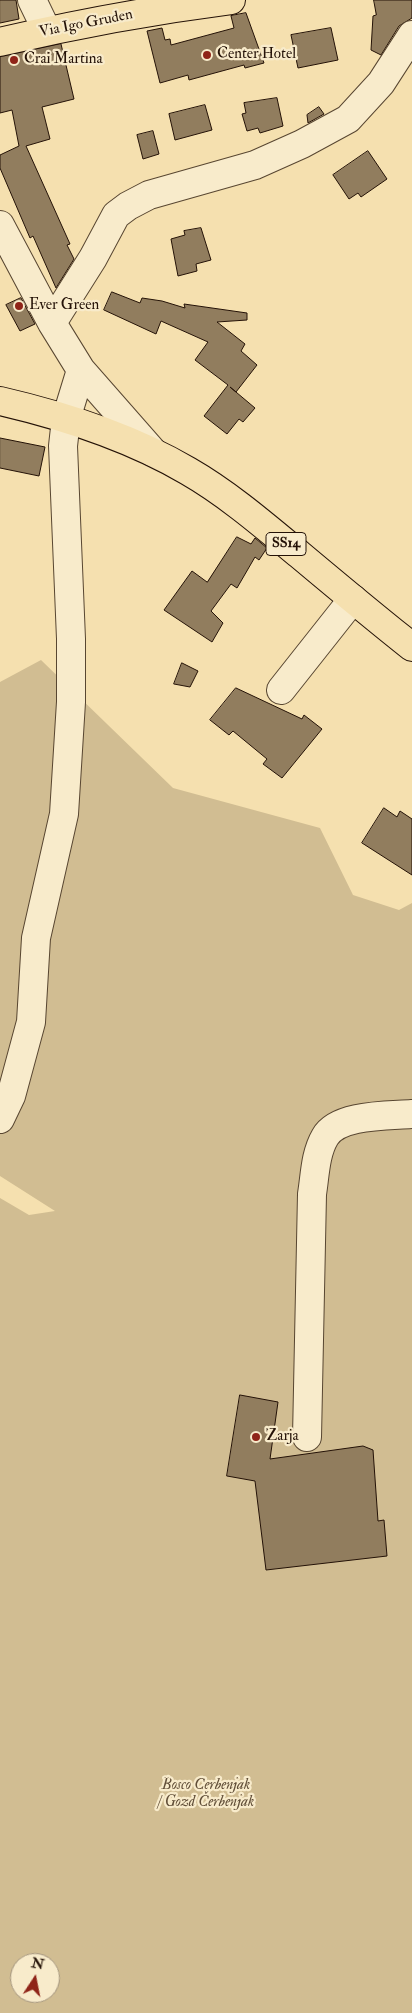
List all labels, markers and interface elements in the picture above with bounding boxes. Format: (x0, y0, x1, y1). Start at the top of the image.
street label: Via Igo Gruden (38, 6, 134, 42)
place label: Center Hotel (217, 46, 296, 64)
marker: Center Hotel (201, 49, 213, 61)
place label: Crai Martina (24, 51, 103, 69)
marker: Crai Martina (8, 54, 20, 66)
place label: Ever Green (29, 297, 99, 315)
marker: Ever Green (13, 300, 25, 312)
road number: SS14 (266, 532, 306, 556)
place label: Zarja (266, 1428, 299, 1446)
marker: Zarja (250, 1431, 262, 1443)
park label: Bosco Cerbenjak / Gozd Čerbenjak (158, 1777, 254, 1812)
north arrow (10, 1953, 60, 2003)
text: N (30, 1954, 46, 1973)

